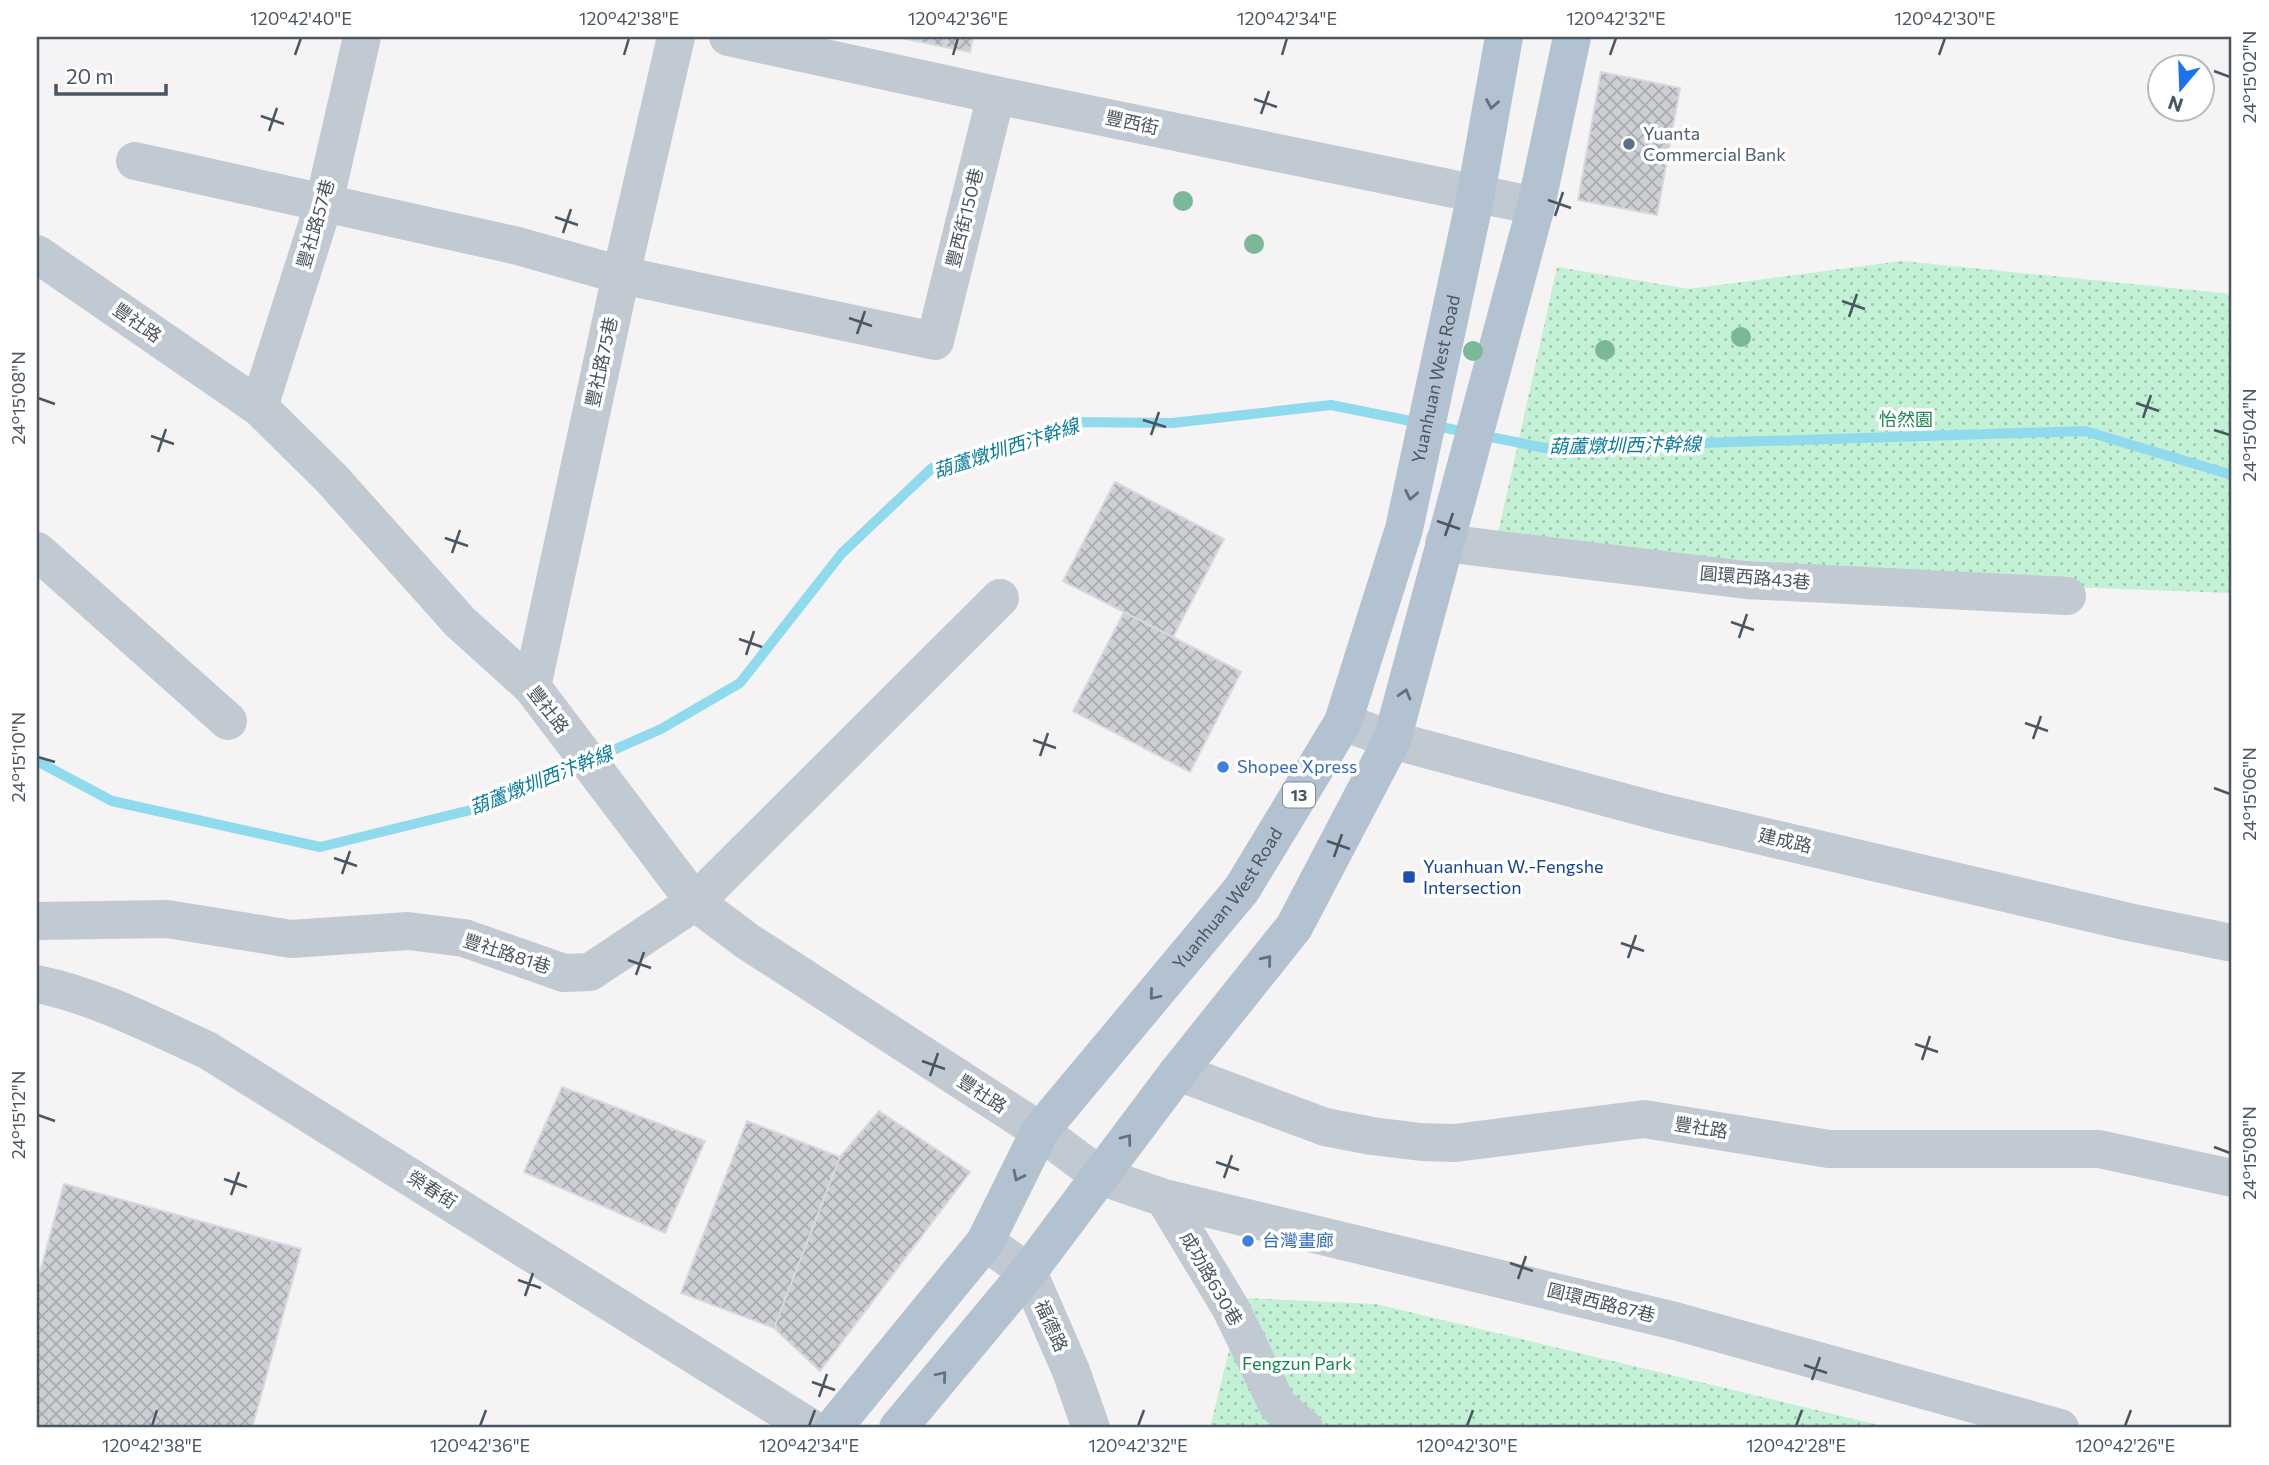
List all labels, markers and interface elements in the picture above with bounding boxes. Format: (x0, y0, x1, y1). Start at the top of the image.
text: 120°42'40"E (250, 7, 352, 29)
text: 120°42'38"E (579, 7, 679, 29)
text: 120°42'36"E (908, 7, 1008, 29)
text: 120°42'34"E (1237, 7, 1337, 29)
text: 120°42'32"E (1566, 7, 1666, 29)
text: 120°42'30"E (1894, 7, 1996, 29)
text: 24°15'02"N (2238, 31, 2260, 123)
scale bar (56, 52, 166, 96)
north arrow (2146, 52, 2216, 122)
text: 20 m (66, 63, 114, 88)
text: N (2165, 91, 2186, 118)
one-way arrow (1485, 98, 1500, 110)
street label: 豐西街 (1104, 106, 1161, 138)
place label: Yuanta Commercial Bank (1643, 122, 1786, 165)
marker: Yuanta Commercial Bank (1621, 136, 1637, 152)
street label: 豐西街150巷 (941, 166, 987, 270)
street label: 豐社路57巷 (292, 177, 338, 271)
street label: Yuanhuan West Road (1406, 293, 1464, 465)
street label: 豐社路 (109, 298, 166, 347)
street label: 豐社路75巷 (581, 315, 621, 409)
text: 24°15'08"N (7, 351, 29, 445)
text: 24°15'04"N (2238, 388, 2260, 482)
park label: 怡然園 (1879, 408, 1933, 430)
water label: 葫蘆燉圳西汴幹線 (930, 412, 1084, 482)
water label: 葫蘆燉圳西汴幹線 (1549, 432, 1703, 457)
one-way arrow (1405, 489, 1420, 501)
street label: 圓環西路43巷 (1699, 561, 1811, 593)
street label: 豐社路 (523, 681, 574, 737)
one-way arrow (1397, 688, 1412, 700)
text: 24°15'10"N (7, 712, 29, 802)
water label: 葫蘆燉圳西汴幹線 (466, 740, 617, 819)
text: 24°15'06"N (2238, 747, 2260, 841)
place label: Shopee Xpress (1237, 755, 1357, 777)
marker: Shopee Xpress (1215, 759, 1231, 775)
road number: 13 (1283, 782, 1315, 808)
street label: Yuanhuan West Road (1167, 823, 1287, 974)
street label: 建成路 (1756, 823, 1814, 857)
place label: Yuanhuan W.-Fengshe Intersection (1423, 855, 1604, 898)
marker: Yuanhuan W.-Fengshe Intersection (1401, 869, 1417, 885)
street label: 豐社路81巷 (461, 929, 554, 978)
one-way arrow (1259, 955, 1272, 967)
one-way arrow (1150, 987, 1162, 1000)
street label: 豐社路 (954, 1069, 1011, 1117)
text: 24°15'12"N (7, 1071, 29, 1159)
text: 24°15'08"N (2238, 1106, 2260, 1200)
street label: 豐社路 (1673, 1112, 1730, 1142)
one-way arrow (1119, 1134, 1132, 1147)
street label: 榮春街 (404, 1166, 461, 1213)
one-way arrow (1013, 1169, 1027, 1181)
street label: 成功路630巷 (1176, 1228, 1248, 1329)
place label: 台灣畫廊 (1262, 1229, 1334, 1251)
marker: 台灣畫廊 (1240, 1233, 1256, 1249)
street label: 圓環西路87巷 (1545, 1278, 1657, 1326)
street label: 福德路 (1031, 1296, 1073, 1355)
park label: Fengzun Park (1242, 1352, 1352, 1374)
one-way arrow (934, 1371, 946, 1384)
text: 120°42'38"E (102, 1434, 202, 1456)
text: 120°42'36"E (430, 1434, 530, 1456)
text: 120°42'34"E (759, 1434, 859, 1456)
text: 120°42'32"E (1088, 1434, 1188, 1456)
text: 120°42'30"E (1416, 1434, 1518, 1456)
text: 120°42'28"E (1746, 1434, 1846, 1456)
text: 120°42'26"E (2075, 1434, 2175, 1456)

